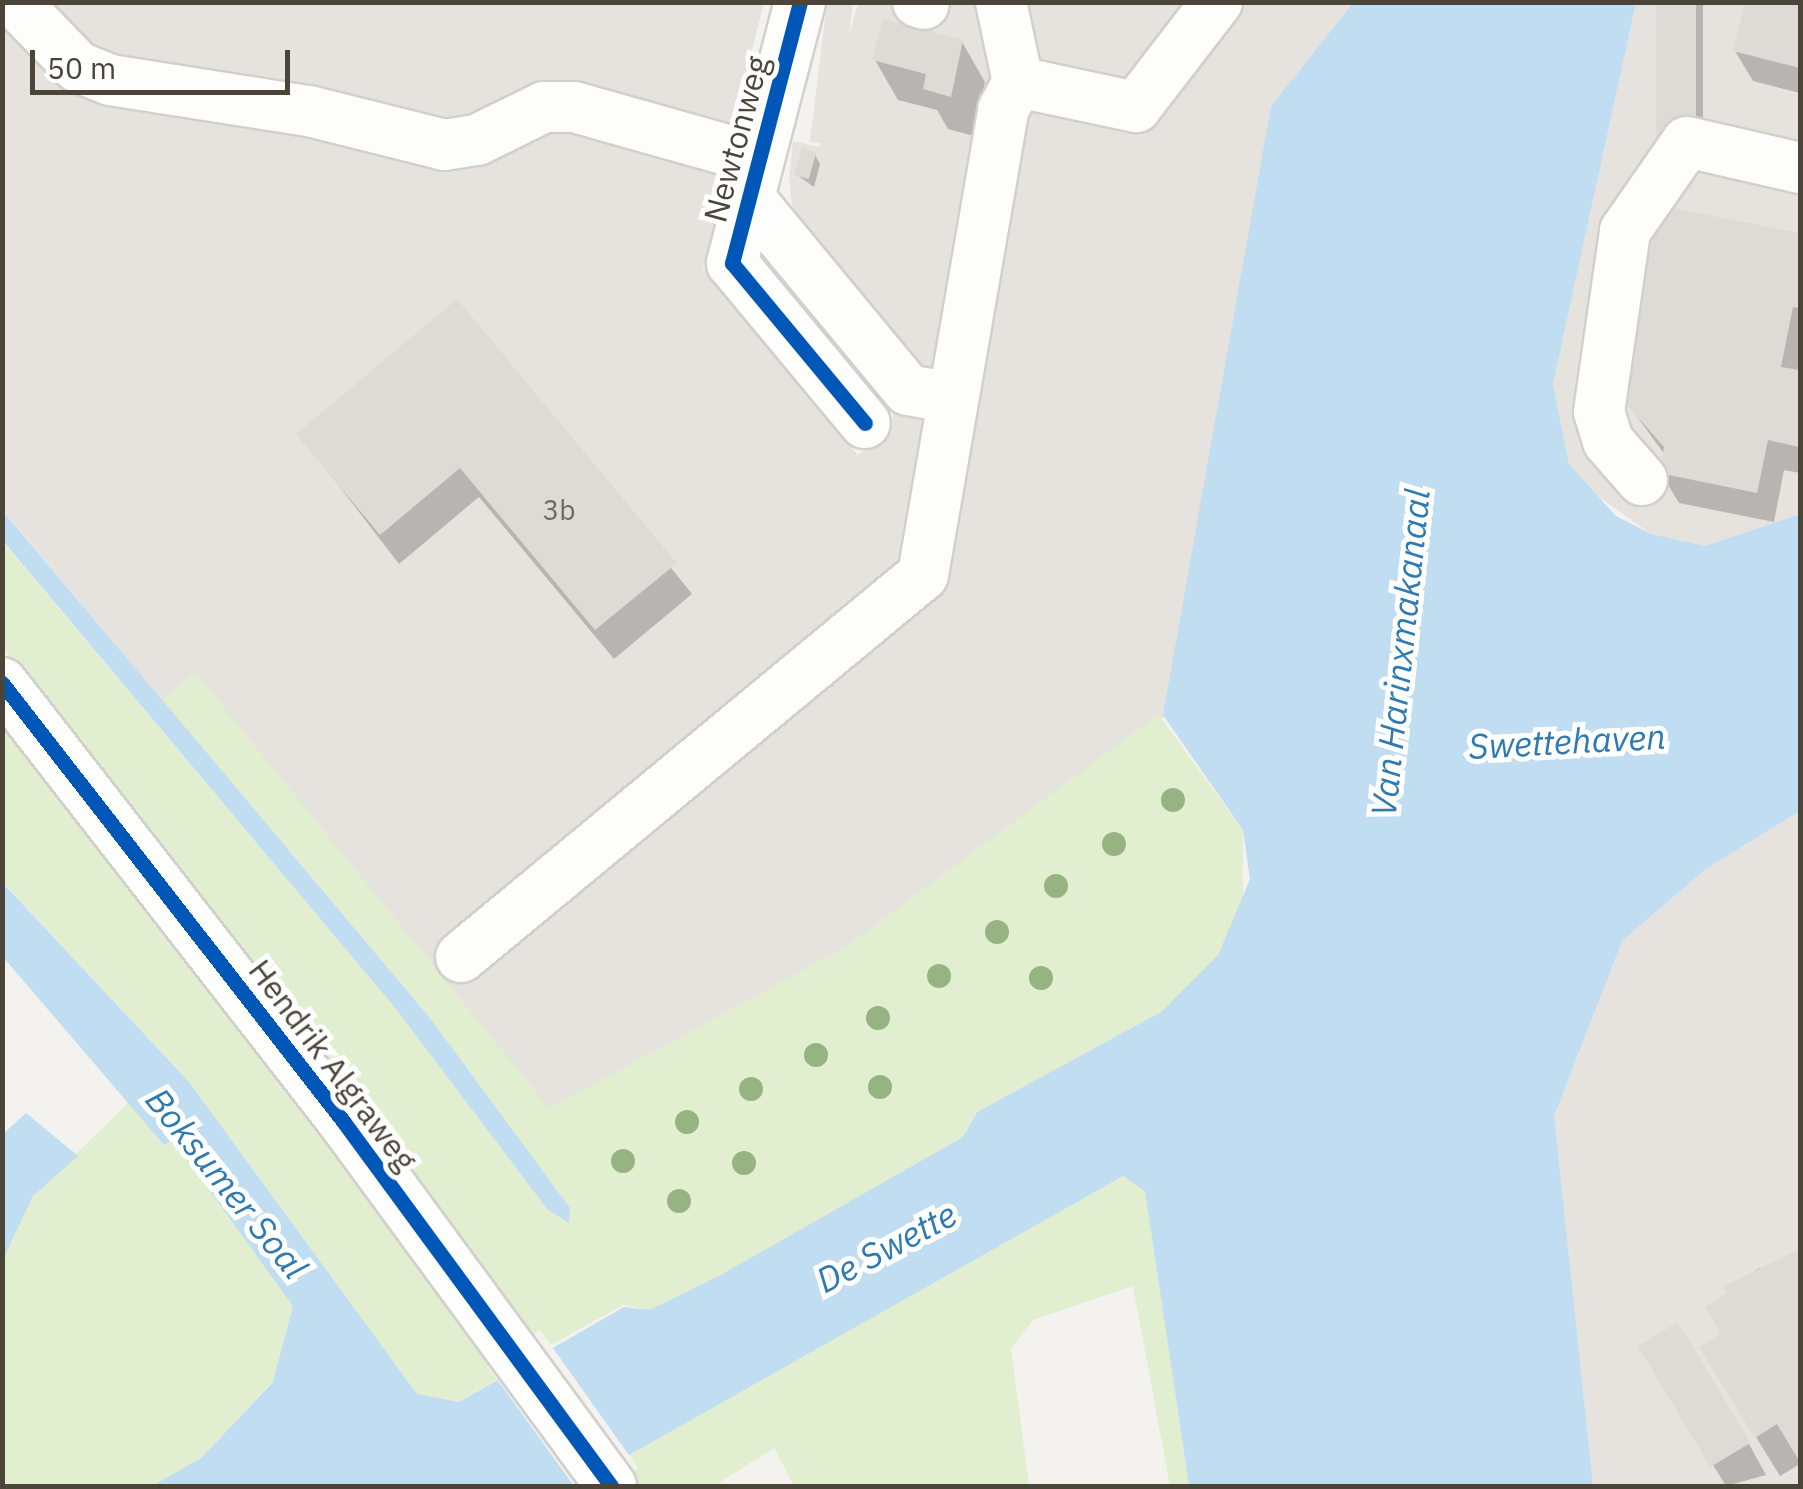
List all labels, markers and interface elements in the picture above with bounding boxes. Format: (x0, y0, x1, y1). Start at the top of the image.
scale bar (35, 30, 295, 92)
text: 50 m (47, 48, 116, 87)
street label: Newtonweg (695, 52, 777, 226)
water label: Van Harinxmakanaal (1362, 487, 1438, 819)
house number: 3b (542, 493, 576, 527)
water label: Swettehaven (1467, 715, 1667, 767)
street label: Hendrik Algraweg (241, 952, 425, 1178)
water label: Boksumer Soal (137, 1079, 317, 1287)
water label: De Swette (809, 1193, 963, 1301)

